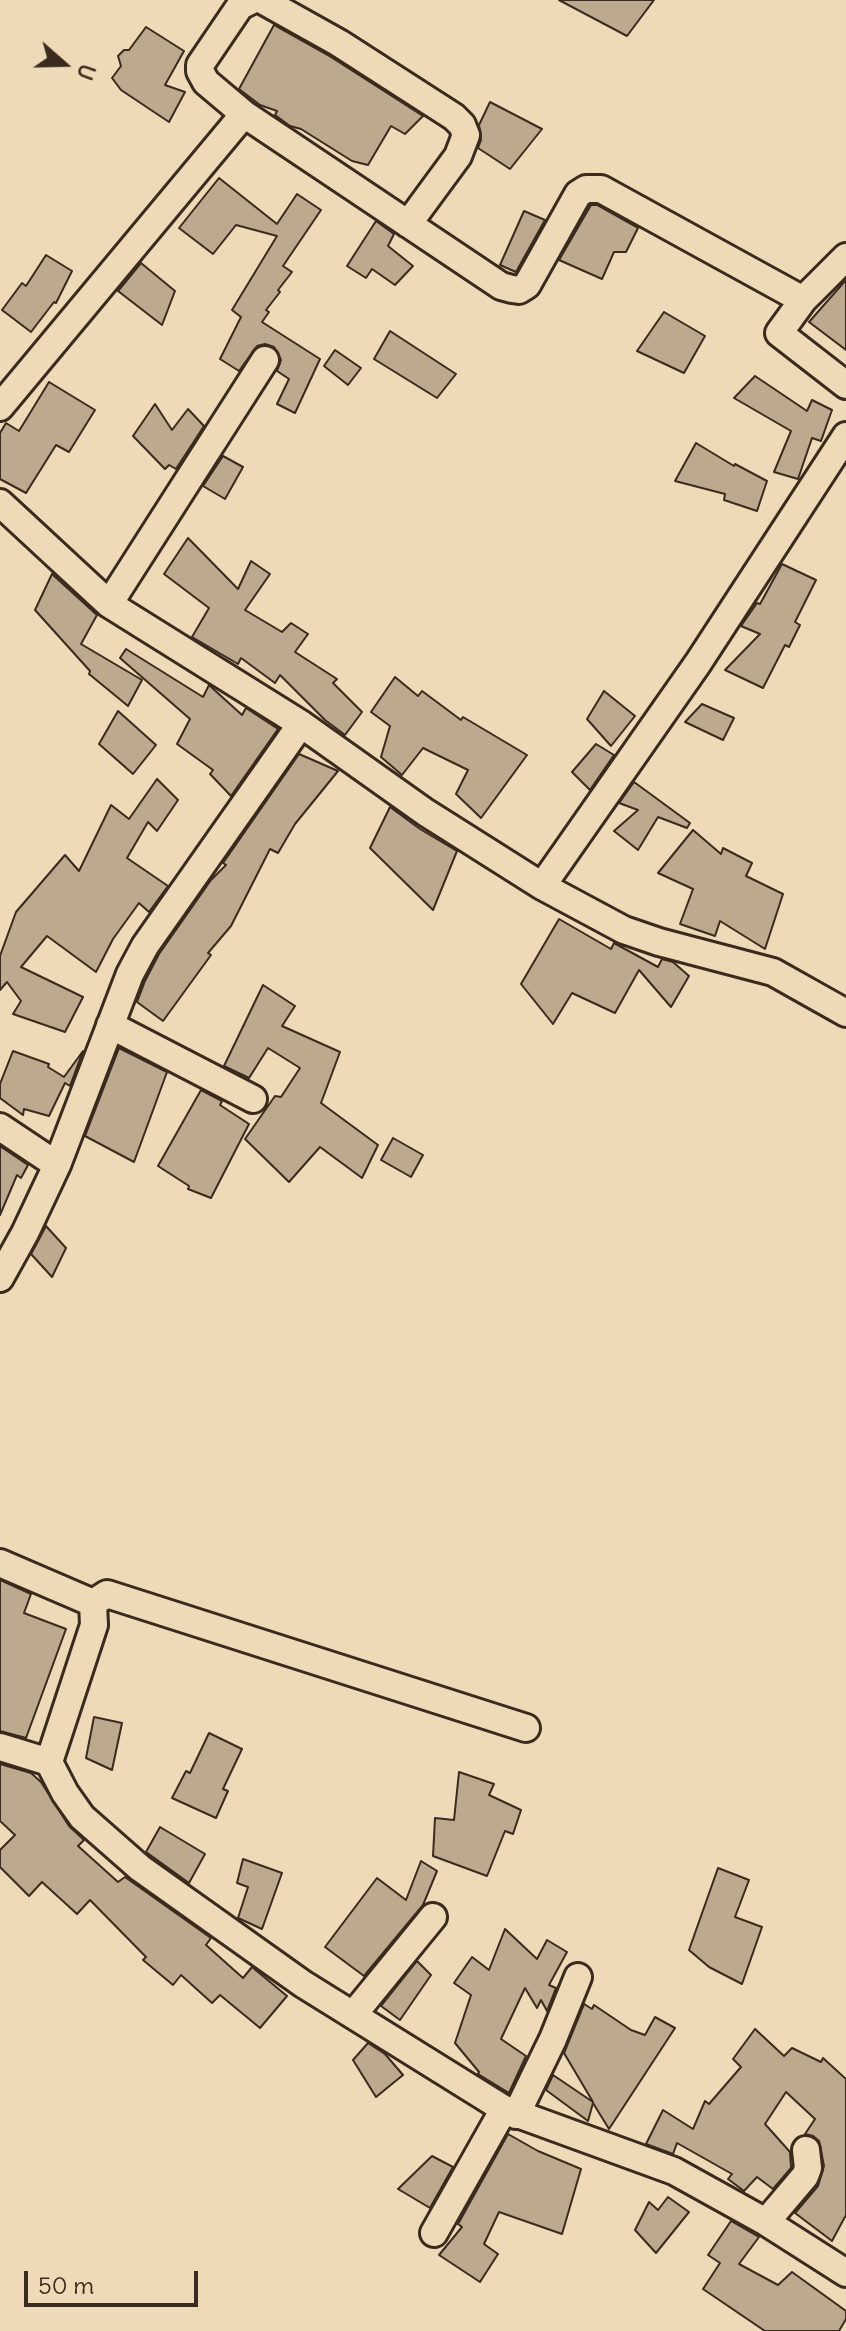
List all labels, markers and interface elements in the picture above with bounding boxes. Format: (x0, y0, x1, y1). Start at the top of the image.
north arrow (24, 24, 104, 104)
text: U (71, 60, 102, 84)
scale bar (28, 2255, 202, 2305)
text: 50 m (38, 2270, 94, 2300)

